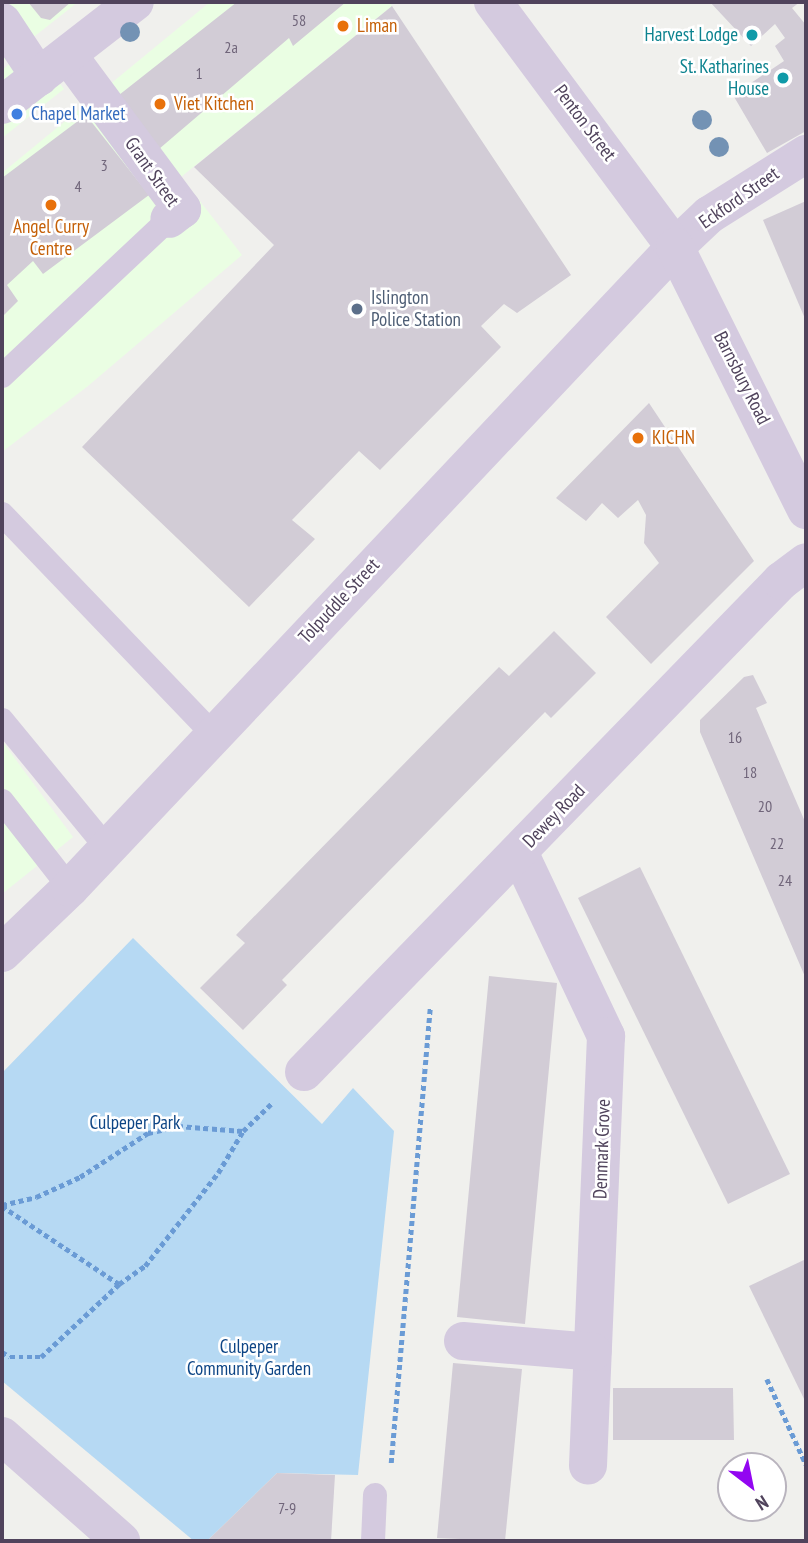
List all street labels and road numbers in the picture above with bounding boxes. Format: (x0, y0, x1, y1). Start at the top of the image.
street label: Penton Street (549, 81, 621, 165)
street label: Grant Street (120, 133, 184, 211)
street label: Eckford Street (695, 162, 783, 234)
street label: Barnsbury Road (709, 327, 775, 429)
street label: Tolpuddle Street (294, 554, 384, 648)
street label: Dewey Road (518, 779, 590, 853)
street label: Denmark Grove (589, 1098, 615, 1200)

